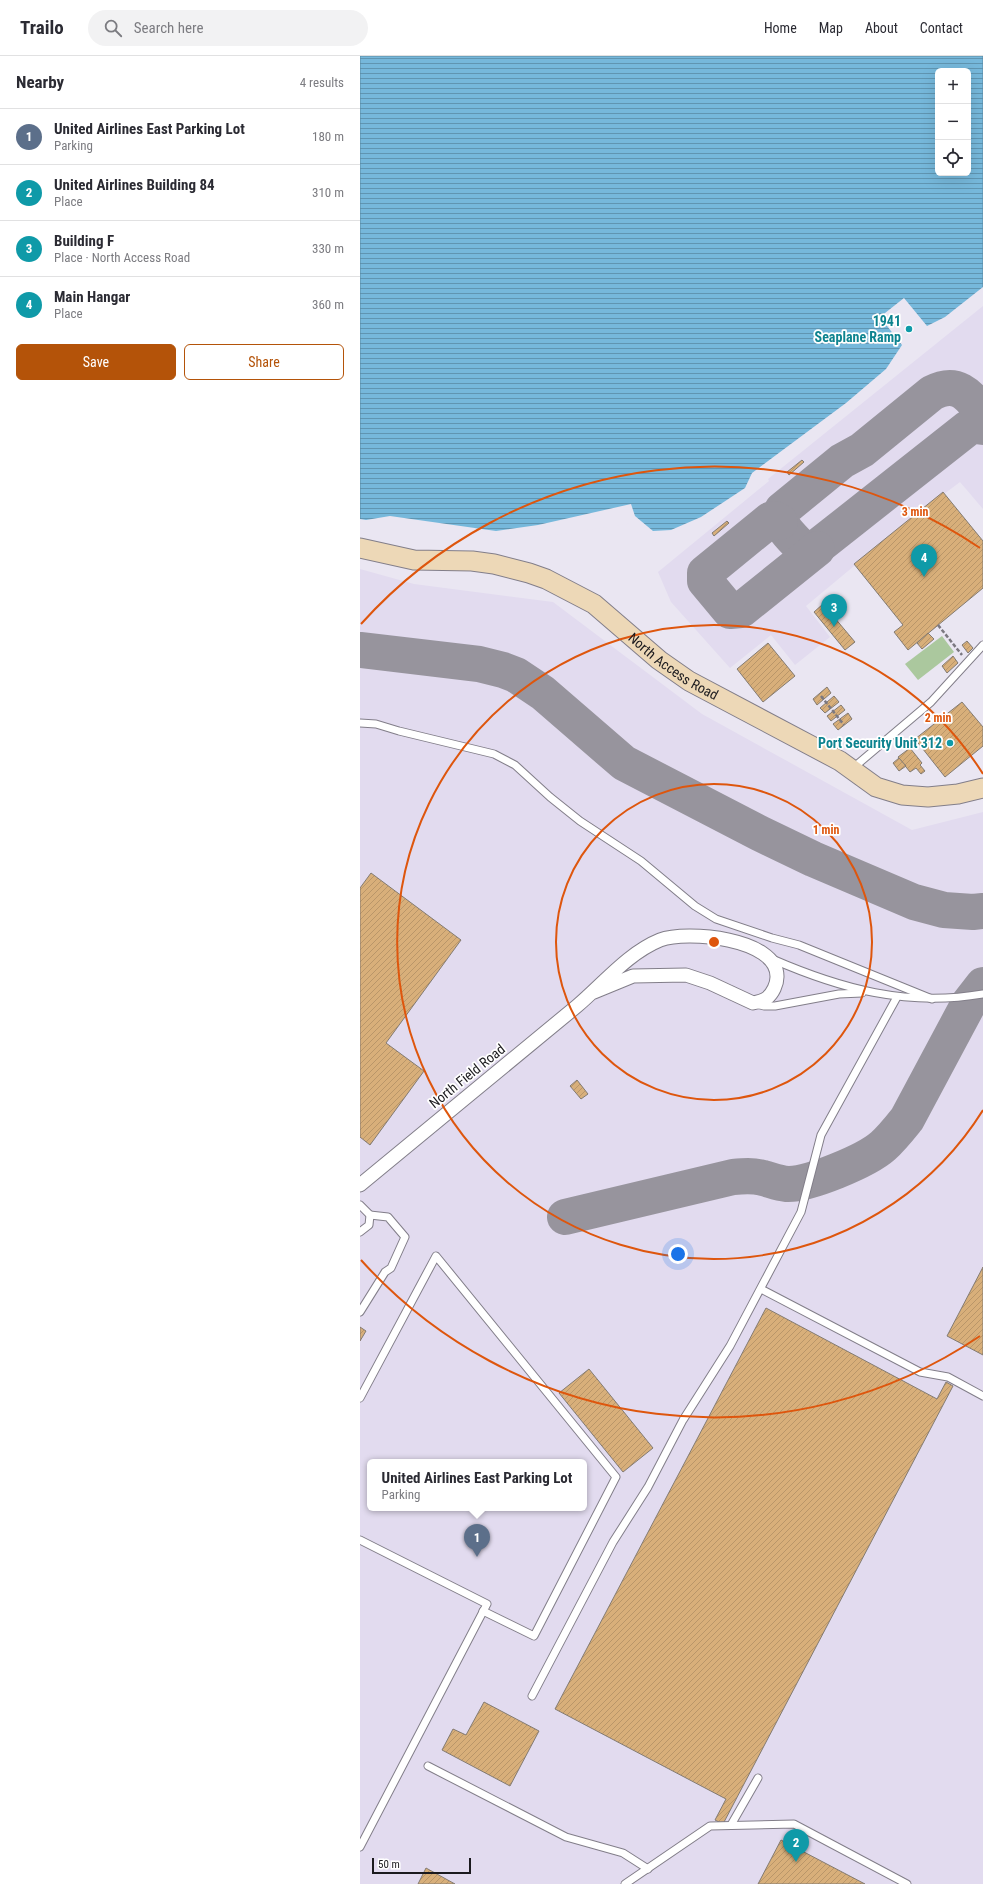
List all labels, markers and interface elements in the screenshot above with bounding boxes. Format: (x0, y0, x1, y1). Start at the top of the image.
search box (88, 10, 368, 46)
text: Trailo (20, 16, 64, 39)
icon: search (102, 17, 124, 39)
text: Search here (134, 19, 203, 37)
text: Home (764, 20, 797, 36)
text: Map (819, 20, 843, 36)
text: About (865, 20, 898, 36)
text: Contact (920, 20, 963, 36)
map controls (935, 68, 971, 176)
button: + (935, 68, 971, 104)
text: Nearby (16, 72, 64, 92)
text: 4 results (300, 75, 344, 90)
button: − (935, 104, 971, 140)
text: United Airlines East Parking Lot (54, 120, 245, 138)
text: 1 (26, 129, 32, 144)
text: 180 m (312, 129, 344, 144)
text: Parking (54, 138, 93, 153)
button: locate (935, 140, 971, 176)
text: United Airlines Building 84 (54, 176, 215, 194)
text: 2 (26, 185, 32, 200)
text: 310 m (312, 185, 344, 200)
text: Place (54, 194, 83, 209)
text: Building F (54, 232, 114, 250)
text: 3 (26, 241, 32, 256)
text: 330 m (312, 241, 344, 256)
text: Place · North Access Road (54, 250, 190, 265)
text: Main Hangar (54, 288, 130, 306)
text: 4 (26, 297, 32, 312)
text: 360 m (312, 297, 344, 312)
text: Place (54, 306, 83, 321)
place label: 1941 Seaplane Ramp (815, 313, 901, 345)
marker: 1941 Seaplane Ramp (904, 324, 914, 334)
button: Save (16, 344, 176, 380)
button: Share (184, 344, 344, 380)
text: 3 min (902, 505, 928, 519)
pin: 4 (911, 544, 937, 577)
pin: 3 (821, 594, 847, 627)
street label: North Access Road (625, 629, 721, 703)
text: 2 min (925, 711, 951, 725)
place label: Port Security Unit 312 (818, 735, 942, 751)
marker: Port Security Unit 312 (945, 738, 955, 748)
text: 1 min (813, 823, 839, 837)
centre of rings (707, 935, 721, 949)
street label: North Field Road (426, 1041, 508, 1111)
your location (668, 1244, 688, 1264)
popup (367, 1459, 587, 1511)
text: United Airlines East Parking Lot (382, 1469, 572, 1487)
text: Parking (382, 1487, 420, 1502)
pin: 1 (464, 1524, 490, 1557)
pin: 2 (783, 1829, 809, 1862)
scale bar (372, 1856, 471, 1875)
text: 50 m (378, 1858, 400, 1871)

